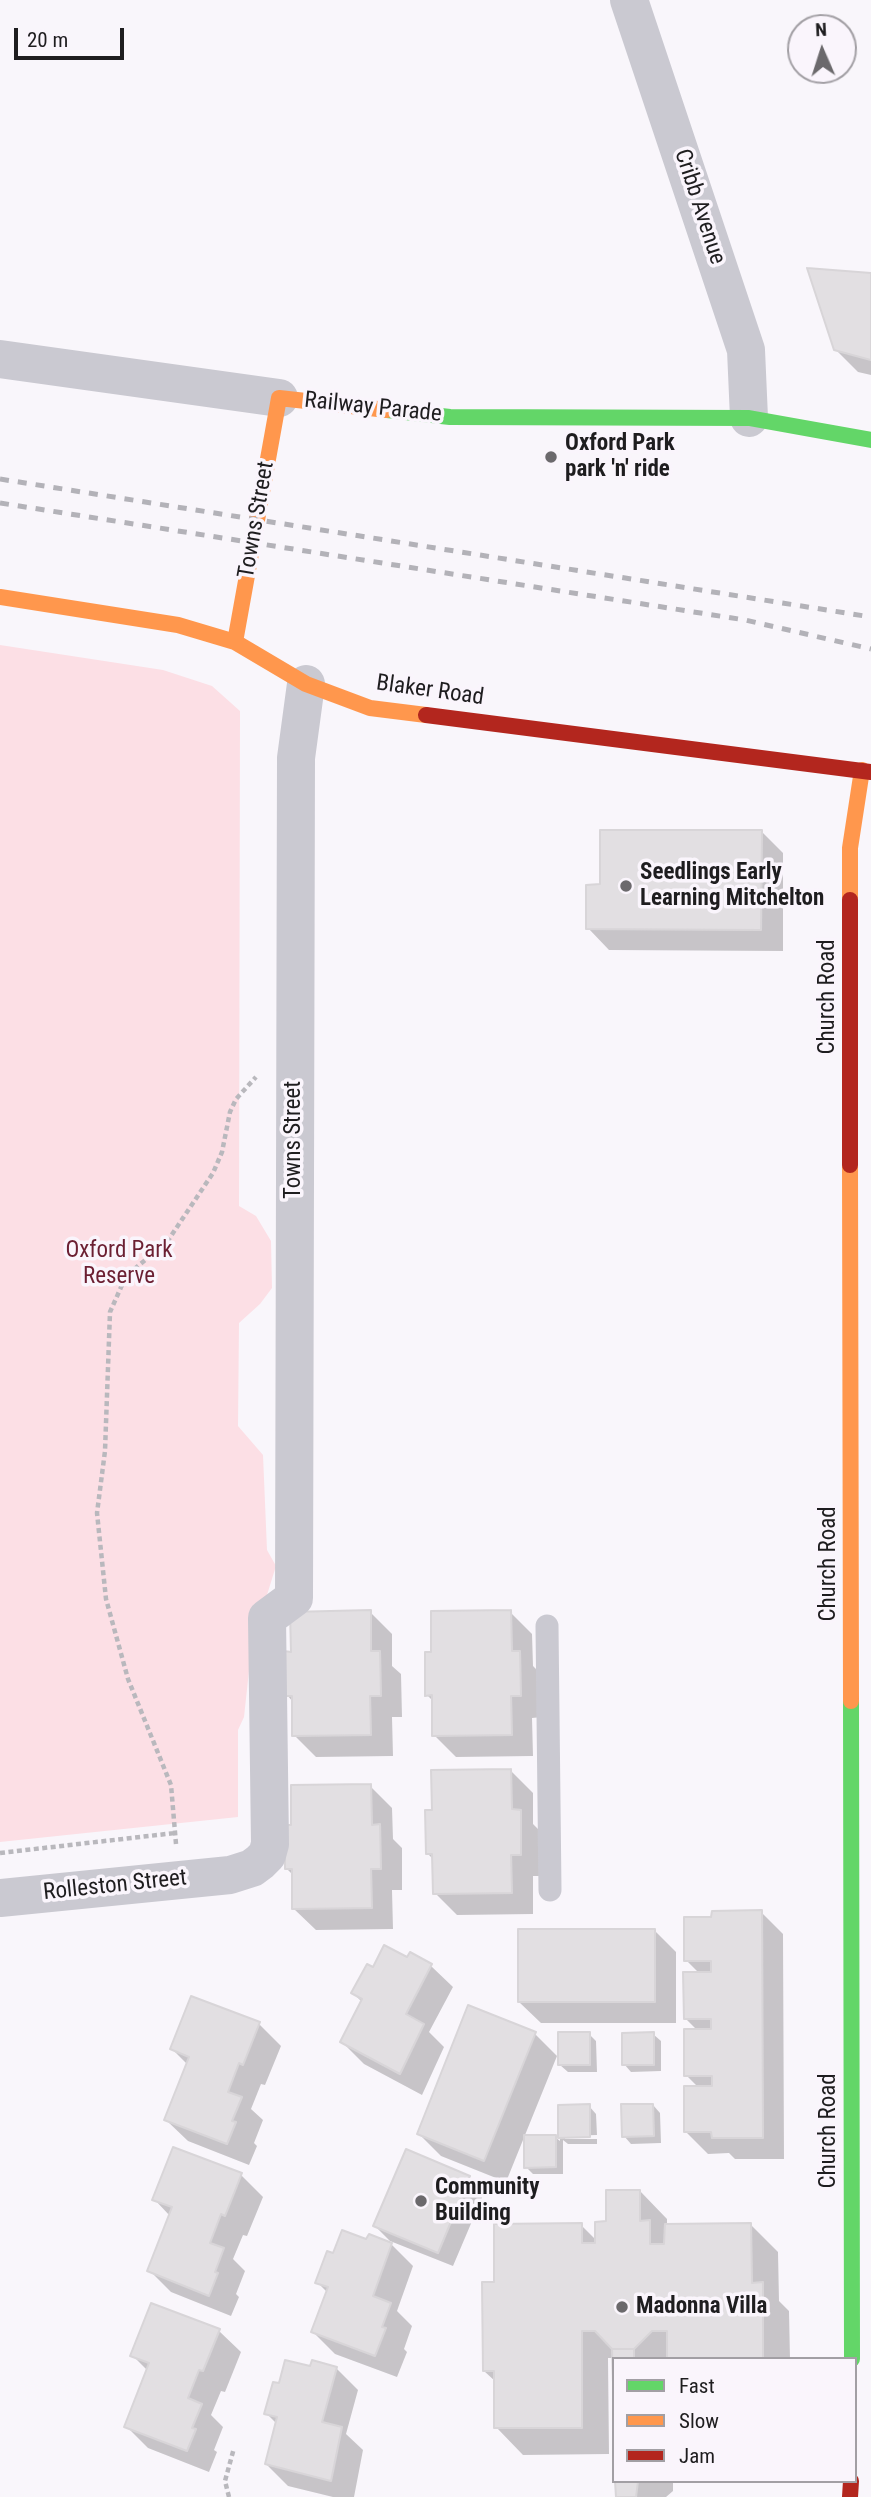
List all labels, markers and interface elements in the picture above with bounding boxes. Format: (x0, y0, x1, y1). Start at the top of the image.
scale bar (18, 14, 128, 58)
north arrow (787, 14, 857, 84)
text: N (815, 18, 827, 41)
text: 20 m (27, 28, 68, 52)
street label: Cribb Avenue (667, 146, 731, 268)
street label: Railway Parade (303, 387, 443, 429)
place label: Oxford Park park 'n' ride (565, 430, 675, 484)
marker: Oxford Park park 'n' ride (543, 449, 559, 465)
street label: Towns Street (233, 459, 281, 581)
street label: Blaker Road (374, 670, 486, 712)
place label: Seedlings Early Learning Mitchelton (640, 859, 824, 913)
marker: Seedlings Early Learning Mitchelton (618, 878, 634, 894)
street label: Church Road (814, 939, 842, 1055)
street label: Towns Street (280, 1081, 308, 1199)
park label: Oxford Park Reserve (65, 1237, 173, 1291)
street label: Church Road (815, 1506, 843, 1622)
street label: Rolleston Street (42, 1865, 188, 1907)
street label: Church Road (815, 2073, 843, 2189)
place label: Community Building (435, 2174, 539, 2228)
marker: Community Building (413, 2193, 429, 2209)
place label: Madonna Villa (636, 2293, 767, 2321)
marker: Madonna Villa (614, 2299, 630, 2315)
legend (612, 2357, 857, 2483)
text: Fast (679, 2374, 715, 2398)
text: Slow (679, 2409, 719, 2433)
text: Jam (679, 2444, 715, 2468)

